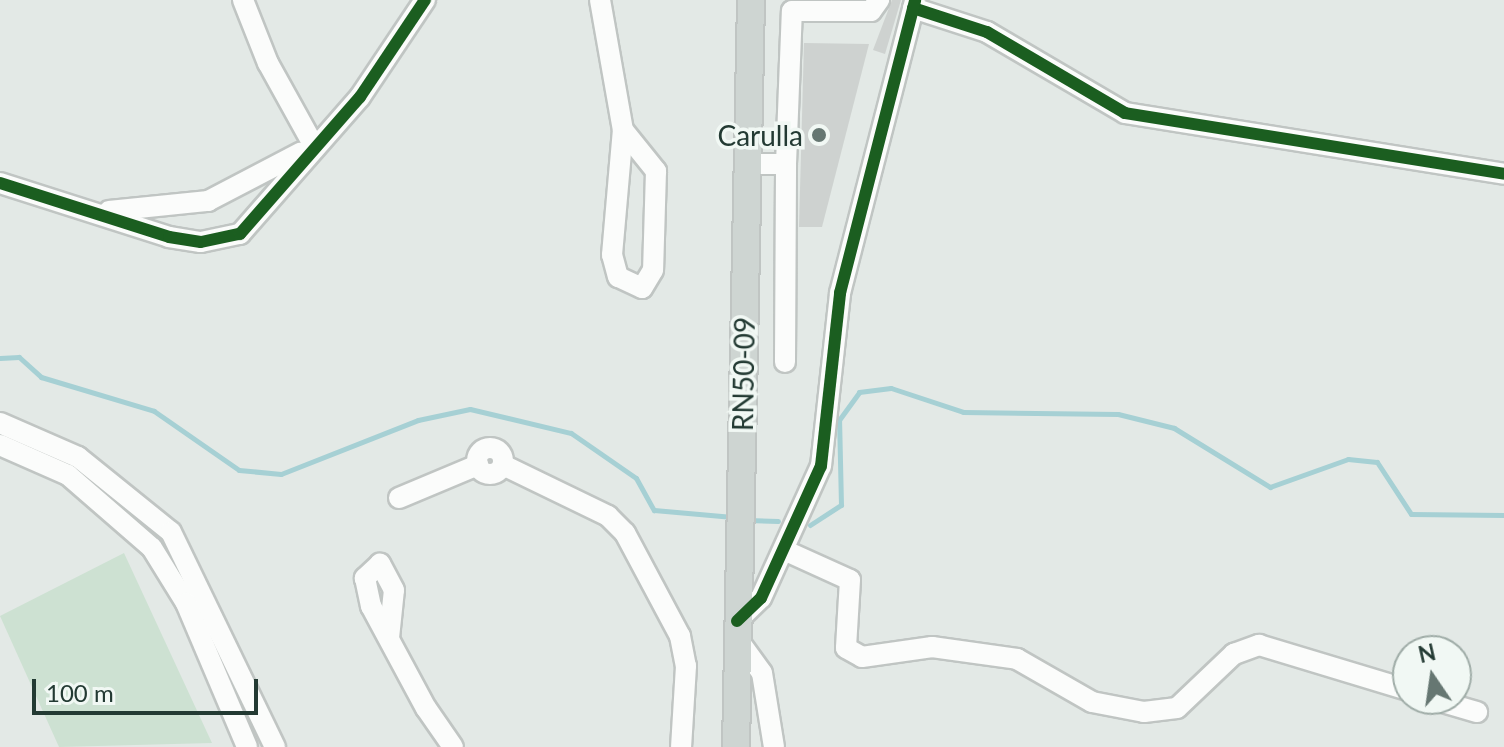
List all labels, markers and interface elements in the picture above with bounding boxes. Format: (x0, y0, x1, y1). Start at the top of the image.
place label: Carulla (717, 118, 803, 152)
marker: Carulla (810, 126, 828, 144)
street label: RN50-09 (725, 317, 761, 431)
north arrow (1392, 635, 1472, 715)
text: N (1416, 638, 1438, 668)
scale bar (36, 663, 262, 713)
text: 100 m (46, 678, 114, 707)

